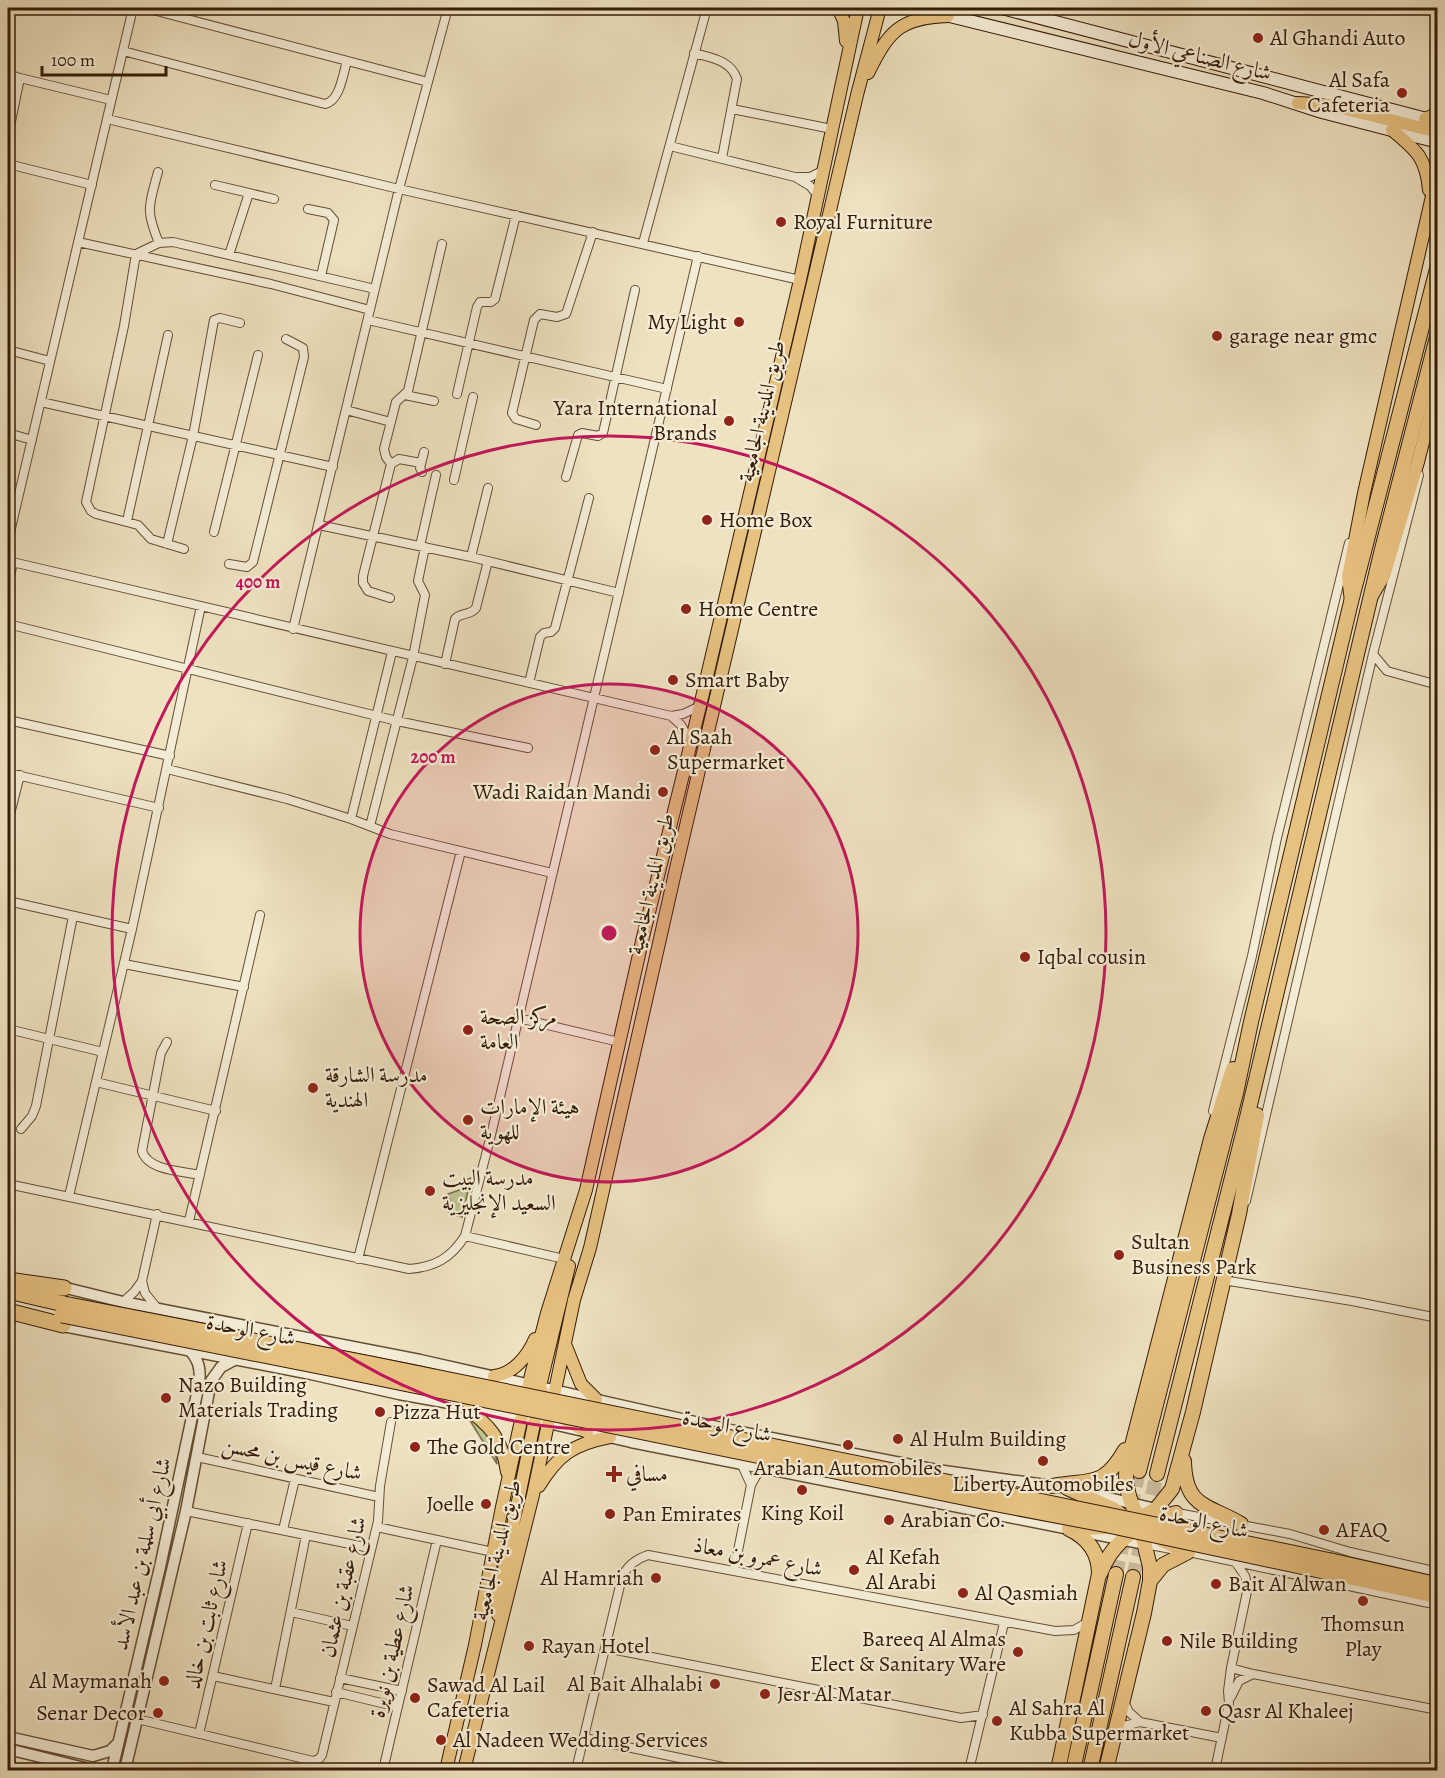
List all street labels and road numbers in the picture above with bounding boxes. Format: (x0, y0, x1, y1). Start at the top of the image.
street label: شارع الصناعي الأول (1125, 23, 1275, 91)
street label: طريق المدينة الجامعية (731, 337, 793, 485)
street label: طريق المدينة الجامعية (620, 810, 682, 958)
street label: شارع الوحدة (203, 1307, 298, 1356)
street label: شارع الوحدة (679, 1402, 774, 1453)
street label: شارع قيس بن محسن (218, 1429, 365, 1491)
street label: شارع أبي سلمة بن عبد الأسد (104, 1455, 182, 1654)
street label: طريق المدينة الجامعية (465, 1476, 529, 1624)
street label: شارع الوحدة (1156, 1498, 1251, 1549)
street label: شارع عقبة بن عثمان (312, 1514, 377, 1661)
street label: شارع عمرو بن معاذ (690, 1530, 825, 1587)
street label: شارع ثابت بن خالد (177, 1557, 238, 1692)
street label: شارع عطية بن نويرة (362, 1581, 425, 1721)

